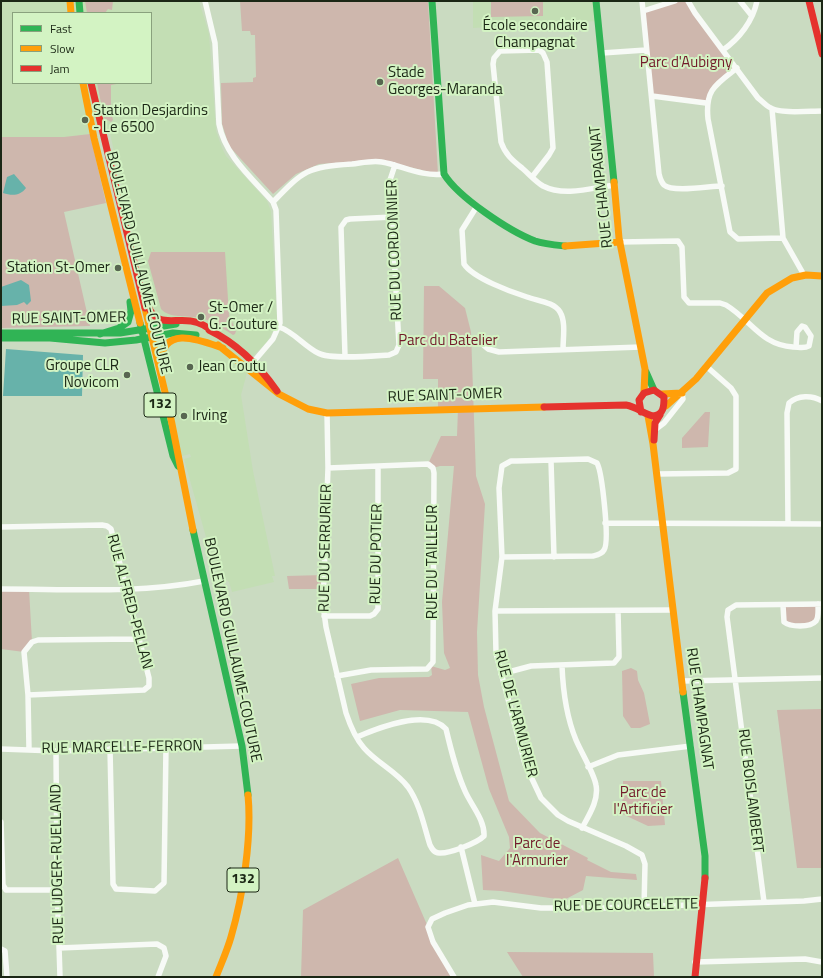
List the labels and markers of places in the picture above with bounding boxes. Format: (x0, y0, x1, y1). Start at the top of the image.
marker: École secondaire Champagnat (530, 6, 540, 16)
place label: École secondaire Champagnat (482, 17, 588, 52)
place label: Stade Georges-Maranda (388, 64, 503, 99)
marker: Stade Georges-Maranda (375, 77, 385, 87)
place label: Station Desjardins - Le 6500 (93, 102, 208, 137)
marker: Station Desjardins - Le 6500 (80, 115, 90, 125)
place label: Station St-Omer (7, 259, 110, 277)
marker: Station St-Omer (113, 263, 123, 273)
place label: St-Omer / G.-Couture (209, 299, 277, 334)
marker: St-Omer / G.-Couture (196, 312, 206, 322)
place label: Groupe CLR Novicom (45, 357, 119, 392)
place label: Jean Coutu (198, 358, 266, 376)
marker: Jean Coutu (185, 362, 195, 372)
marker: Groupe CLR Novicom (122, 370, 132, 380)
place label: Irving (192, 407, 227, 425)
marker: Irving (179, 411, 189, 421)

